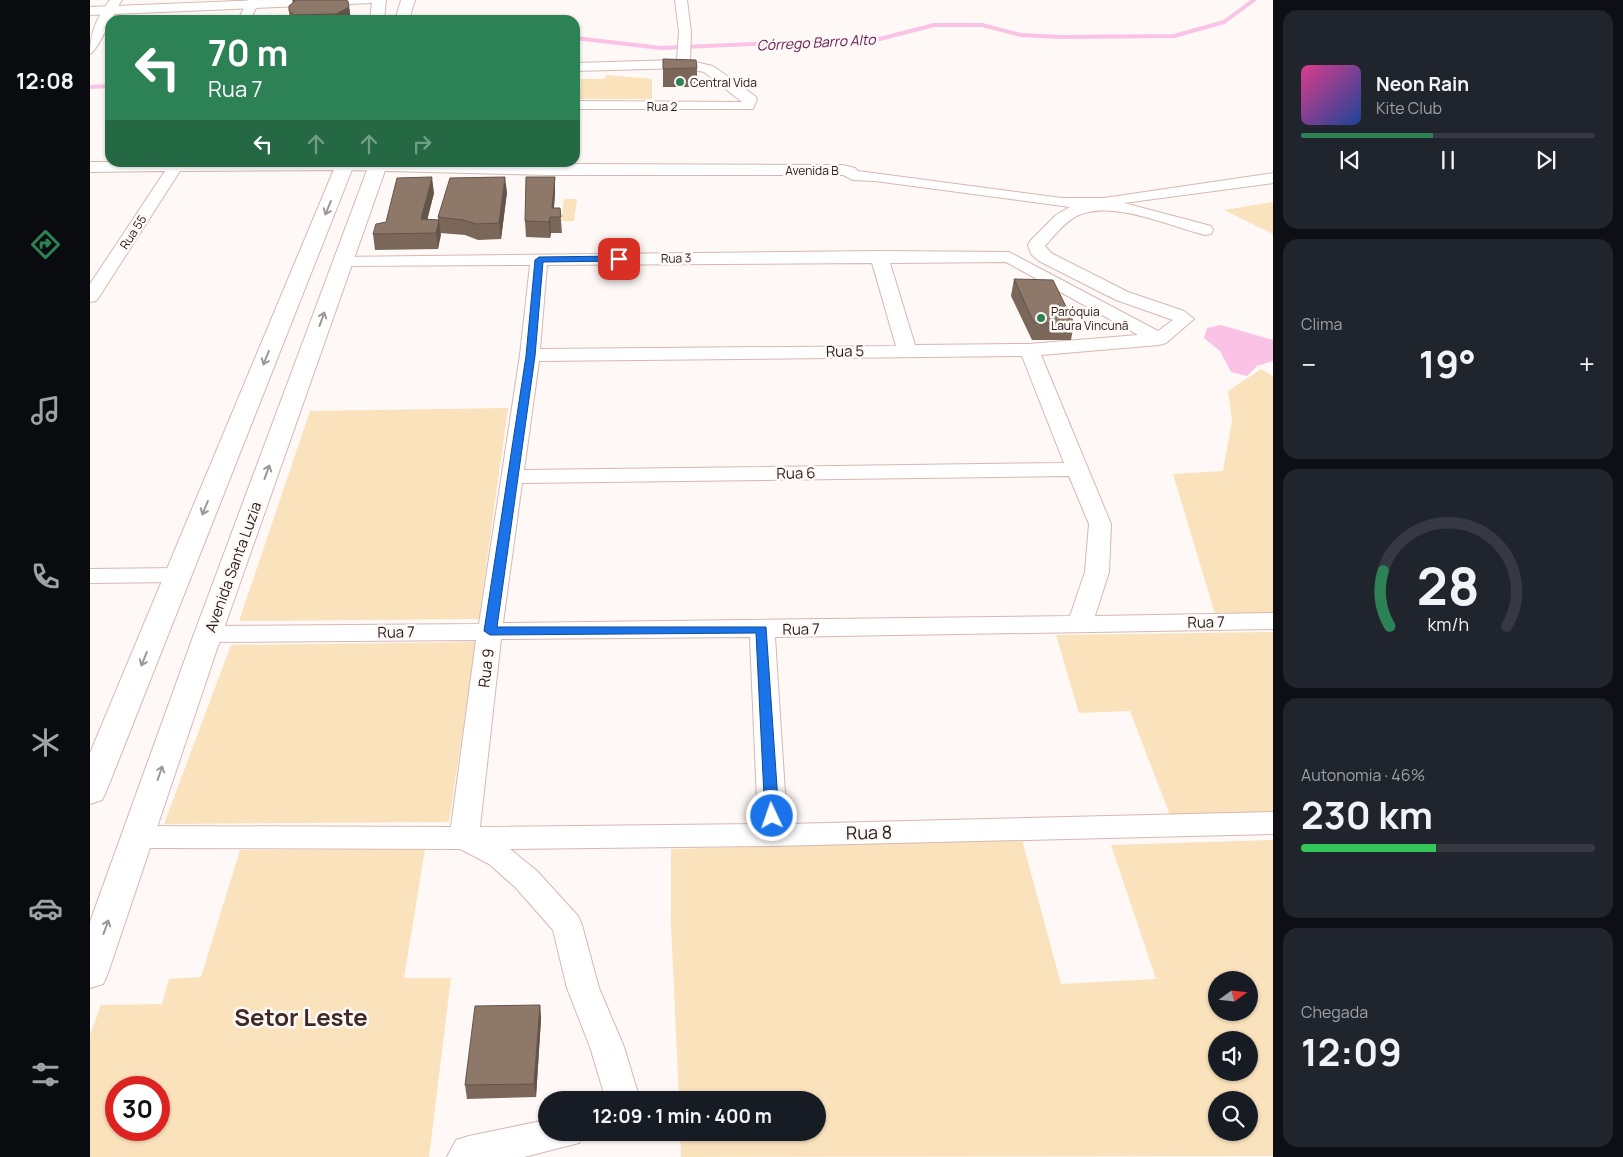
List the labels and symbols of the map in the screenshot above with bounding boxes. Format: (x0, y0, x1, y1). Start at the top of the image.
water label: Córrego Barro Alto (756, 29, 877, 55)
place label: Central Vida (690, 74, 757, 91)
marker: Central Vida (674, 76, 686, 88)
street label: Rua 2 (647, 98, 677, 115)
street label: Avenida B (785, 162, 839, 179)
one-way arrow (322, 200, 332, 215)
street label: Rua 55 (116, 212, 150, 252)
pin (598, 238, 640, 280)
street label: Rua 3 (661, 249, 691, 267)
place label: Paróquia Laura Vincunã (1051, 303, 1129, 334)
one-way arrow (318, 312, 327, 327)
marker: Paróquia Laura Vincunã (1035, 312, 1047, 324)
street label: Rua 5 (826, 340, 864, 362)
one-way arrow (261, 350, 270, 365)
street label: Rua 6 (776, 462, 816, 484)
one-way arrow (263, 464, 272, 480)
street label: Avenida Santa Luzia (200, 499, 266, 635)
one-way arrow (200, 500, 209, 516)
street label: Rua 7 (1187, 611, 1225, 633)
street label: Rua 7 (782, 618, 820, 640)
street label: Rua 7 (377, 621, 415, 643)
street label: Rua 9 (473, 647, 499, 689)
one-way arrow (138, 651, 148, 666)
one-way arrow (156, 766, 165, 782)
position arrow (745, 789, 797, 841)
street label: Rua 8 (846, 820, 892, 844)
one-way arrow (102, 919, 111, 935)
north arrow (1208, 971, 1258, 1021)
district label: Setor Leste (234, 1000, 368, 1033)
speed limit sign: 30 (105, 1076, 170, 1141)

